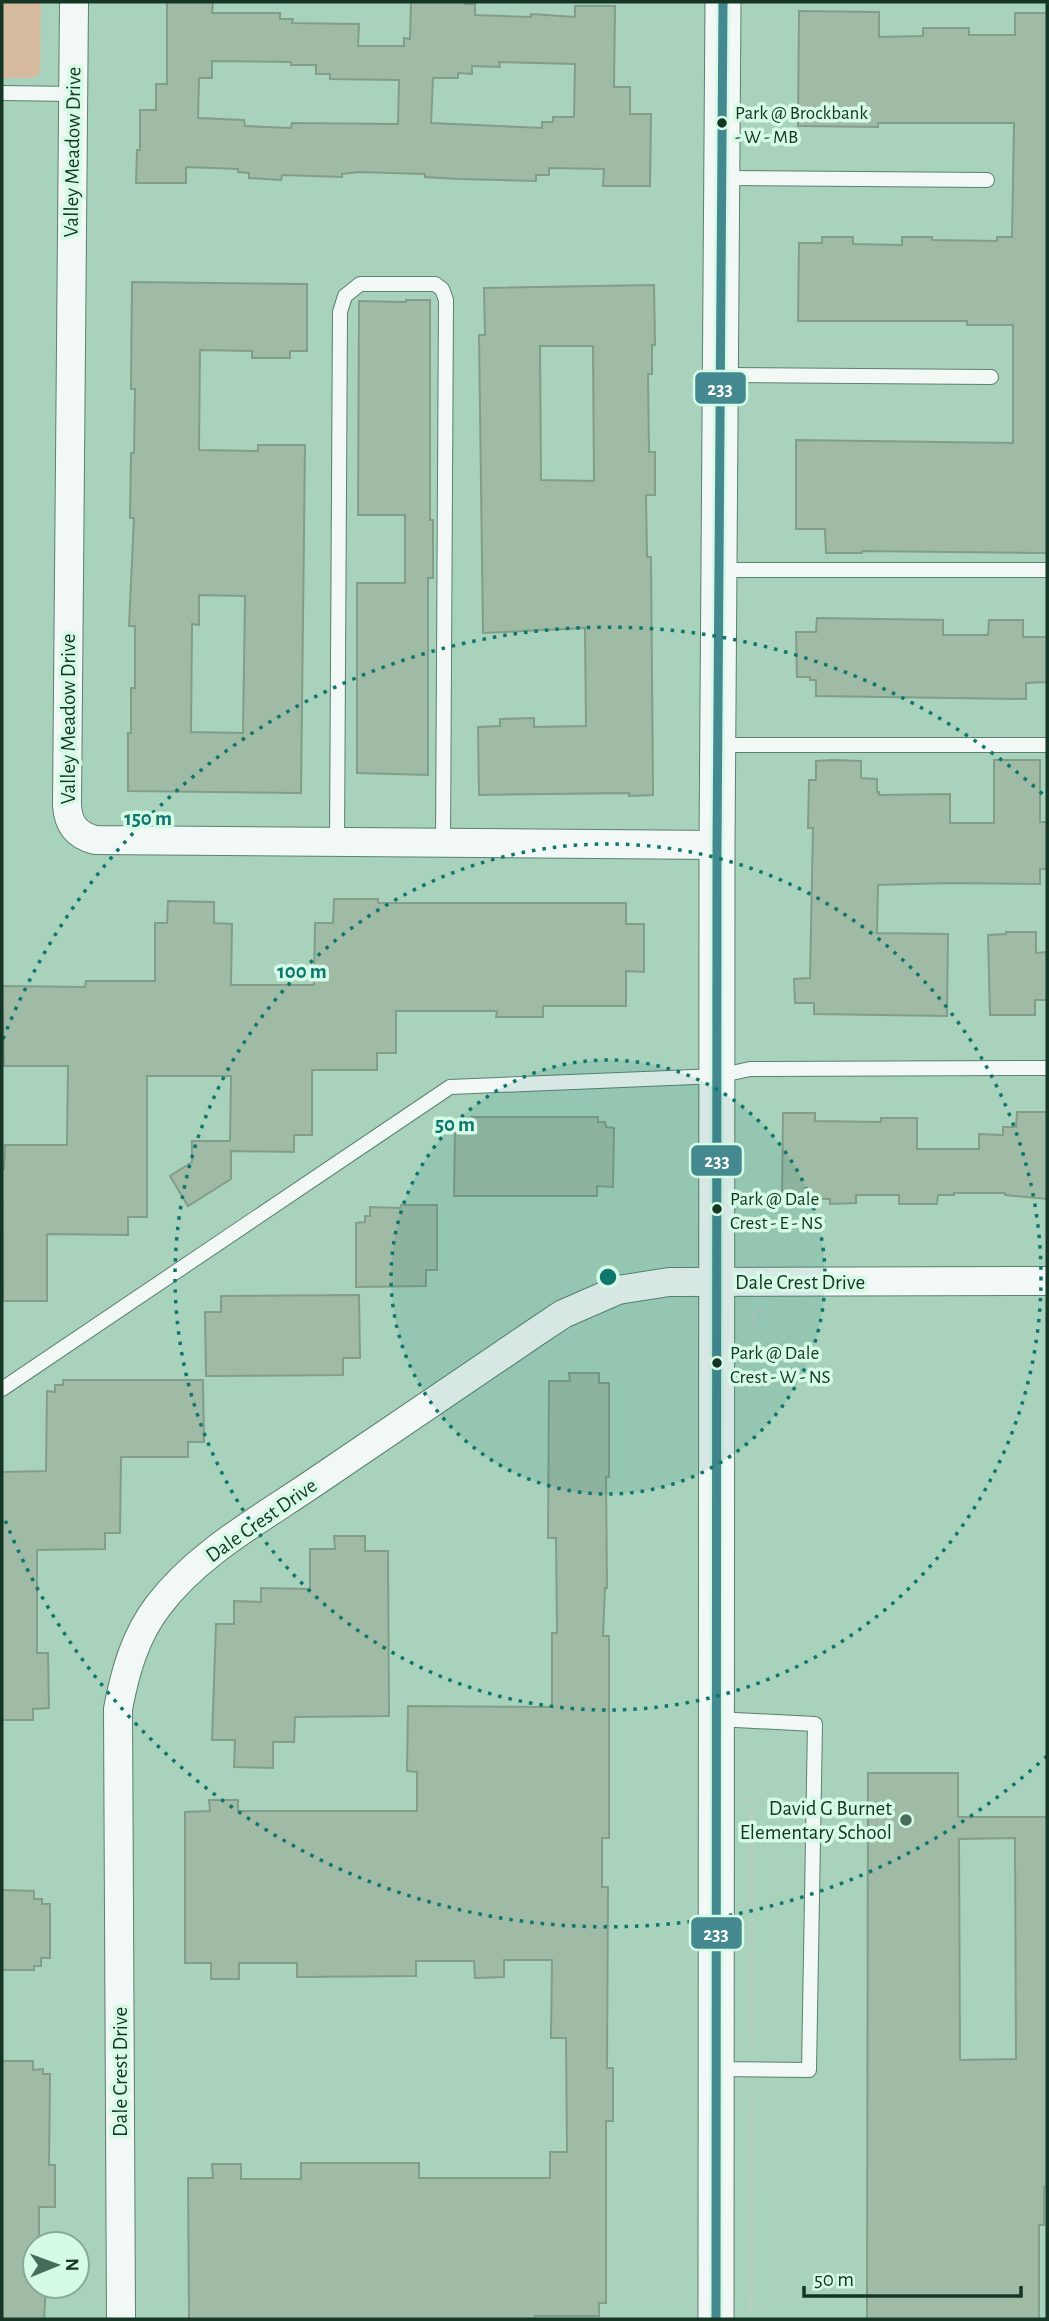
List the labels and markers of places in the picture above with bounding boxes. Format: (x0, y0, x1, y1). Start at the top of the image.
place label: Park @ Brockbank - W - MB (735, 104, 868, 147)
marker: Park @ Brockbank - W - MB (715, 116, 729, 130)
place label: Park @ Dale Crest - E - NS (730, 1190, 823, 1233)
marker: Park @ Dale Crest - E - NS (710, 1202, 724, 1216)
centre of rings (596, 1265, 620, 1289)
place label: Park @ Dale Crest - W - NS (730, 1344, 831, 1387)
marker: Park @ Dale Crest - W - NS (710, 1356, 724, 1370)
place label: David G Burnet Elementary School (740, 1798, 892, 1843)
marker: David G Burnet Elementary School (898, 1812, 914, 1828)

